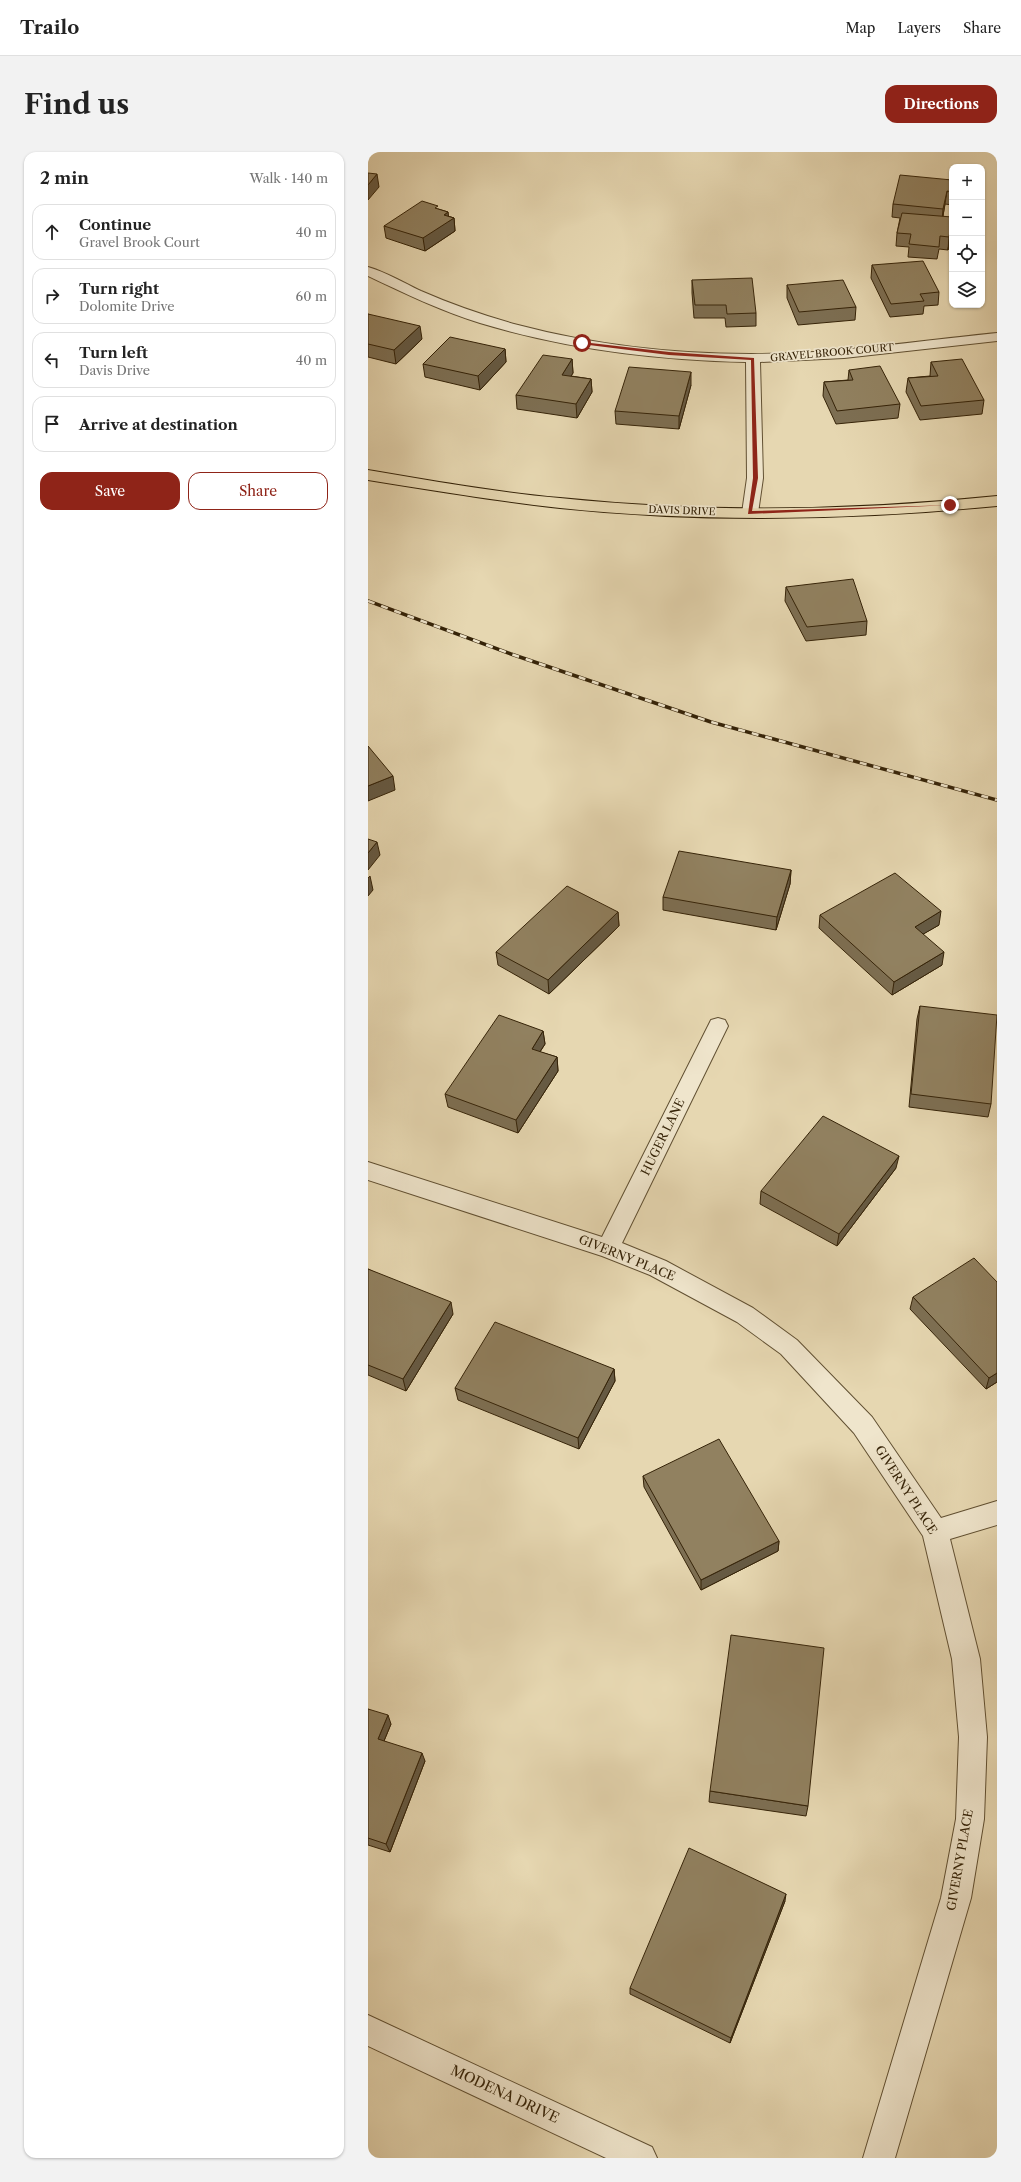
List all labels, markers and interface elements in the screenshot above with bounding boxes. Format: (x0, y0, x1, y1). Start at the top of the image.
text: Trailo (20, 16, 79, 39)
text: Map (845, 19, 875, 37)
text: Layers (897, 19, 941, 37)
text: Share (963, 19, 1001, 37)
button: Directions (885, 85, 997, 123)
text: Find us (24, 87, 129, 121)
map controls (949, 164, 985, 308)
button: + (949, 164, 985, 200)
text: 2 min (40, 168, 89, 188)
text: Walk · 140 m (250, 170, 328, 186)
button: − (949, 200, 985, 236)
text: Continue (79, 215, 151, 234)
icon: ahead (41, 221, 63, 243)
text: 40 m (296, 224, 327, 240)
text: Gravel Brook Court (79, 234, 200, 250)
button: locate (949, 236, 985, 272)
button: layers (949, 272, 985, 308)
text: Turn right (79, 279, 159, 298)
icon: right (41, 285, 63, 307)
text: 60 m (296, 288, 327, 304)
text: Dolomite Drive (79, 298, 175, 314)
route start (573, 334, 591, 352)
street label: GRAVEL BROOK COURT (770, 341, 895, 364)
text: Turn left (79, 343, 148, 362)
icon: left (41, 349, 63, 371)
text: 40 m (296, 352, 327, 368)
text: Davis Drive (79, 362, 150, 378)
icon: arrive (41, 413, 63, 435)
text: Arrive at destination (79, 415, 238, 434)
button: Save (40, 472, 180, 510)
button: Share (188, 472, 328, 510)
route end (941, 496, 959, 514)
street label: DAVIS DRIVE (648, 503, 716, 518)
street label: HUGER LANE (637, 1096, 688, 1178)
street label: GIVERNY PLACE (577, 1231, 678, 1284)
street label: GIVERNY PLACE (872, 1443, 941, 1537)
street label: GIVERNY PLACE (943, 1808, 976, 1912)
street label: MODENA DRIVE (448, 2061, 562, 2127)

